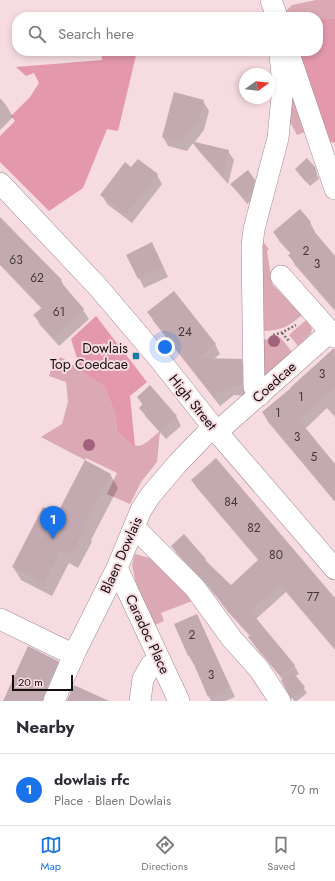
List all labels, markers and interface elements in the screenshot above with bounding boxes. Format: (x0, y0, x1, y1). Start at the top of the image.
search box (12, 12, 323, 56)
icon: search (26, 23, 48, 45)
text: Search here (58, 23, 134, 45)
north arrow (239, 68, 275, 104)
house number: 2 (303, 242, 310, 260)
house number: 63 (9, 251, 23, 269)
house number: 3 (314, 255, 321, 273)
house number: 62 (30, 269, 44, 287)
house number: 61 (53, 303, 65, 321)
house number: 24 (178, 323, 192, 341)
your location (155, 337, 175, 357)
place label: Dowlais Top Coedcae (50, 338, 128, 374)
marker: Dowlais Top Coedcae (131, 351, 141, 361)
street label: Coedcae (248, 357, 300, 407)
house number: 3 (319, 365, 326, 383)
street label: High Street (164, 370, 222, 435)
house number: 1 (298, 388, 304, 406)
house number: 1 (275, 404, 281, 422)
house number: 3 (294, 428, 301, 446)
house number: 5 (311, 448, 318, 466)
house number: 84 (224, 493, 238, 511)
pin: 1 (40, 506, 66, 539)
street label: Blaen Dowlais (95, 513, 147, 597)
house number: 82 (247, 519, 261, 537)
house number: 80 (269, 546, 283, 564)
house number: 77 (307, 588, 320, 606)
street label: Caradoc Place (121, 591, 175, 677)
house number: 2 (189, 626, 196, 644)
house number: 3 (208, 666, 215, 684)
scale bar (12, 673, 73, 692)
text: 20 m (18, 674, 43, 690)
text: Nearby (16, 715, 74, 739)
text: dowlais rfc (54, 769, 130, 791)
text: 1 (26, 780, 32, 799)
text: 70 m (290, 780, 319, 799)
text: Place · Blaen Dowlais (54, 791, 171, 810)
tab: Map (40, 834, 62, 874)
tab: Directions (141, 834, 188, 874)
tab: Saved (267, 834, 295, 874)

